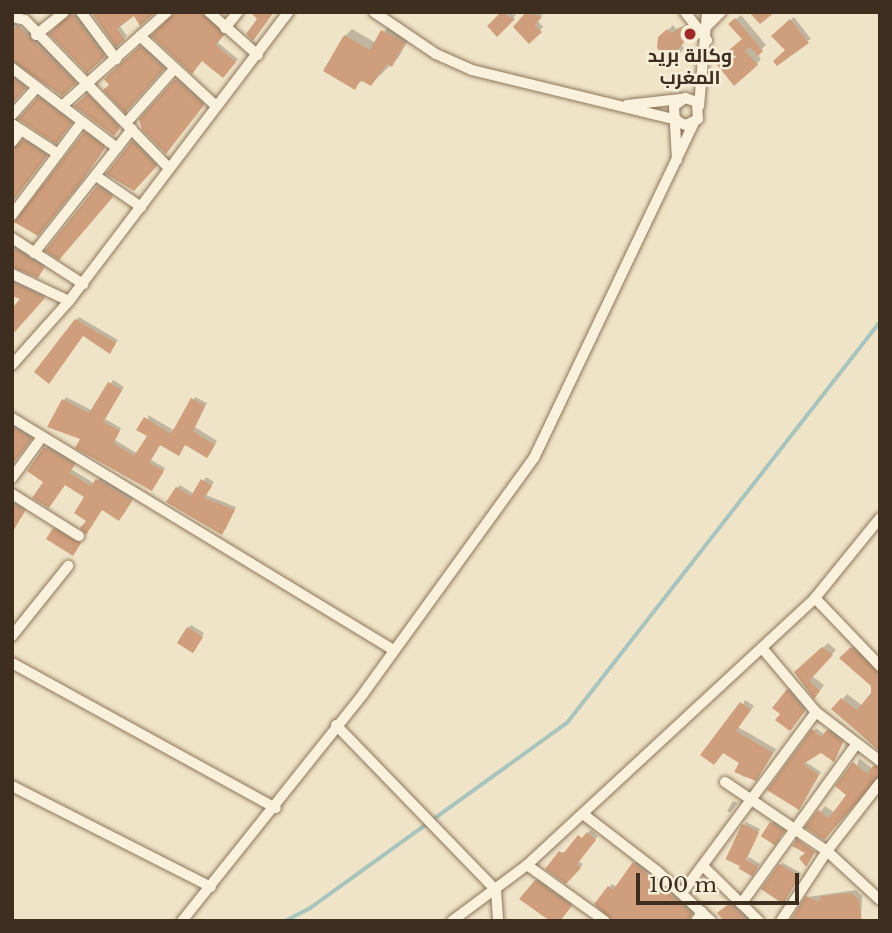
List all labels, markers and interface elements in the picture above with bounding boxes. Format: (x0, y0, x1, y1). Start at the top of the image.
marker: وكالة بريد المغرب (682, 26, 698, 42)
place label: وكالة بريد المغرب (648, 45, 732, 89)
scale bar (640, 860, 803, 904)
text: 100 m (649, 872, 717, 898)

